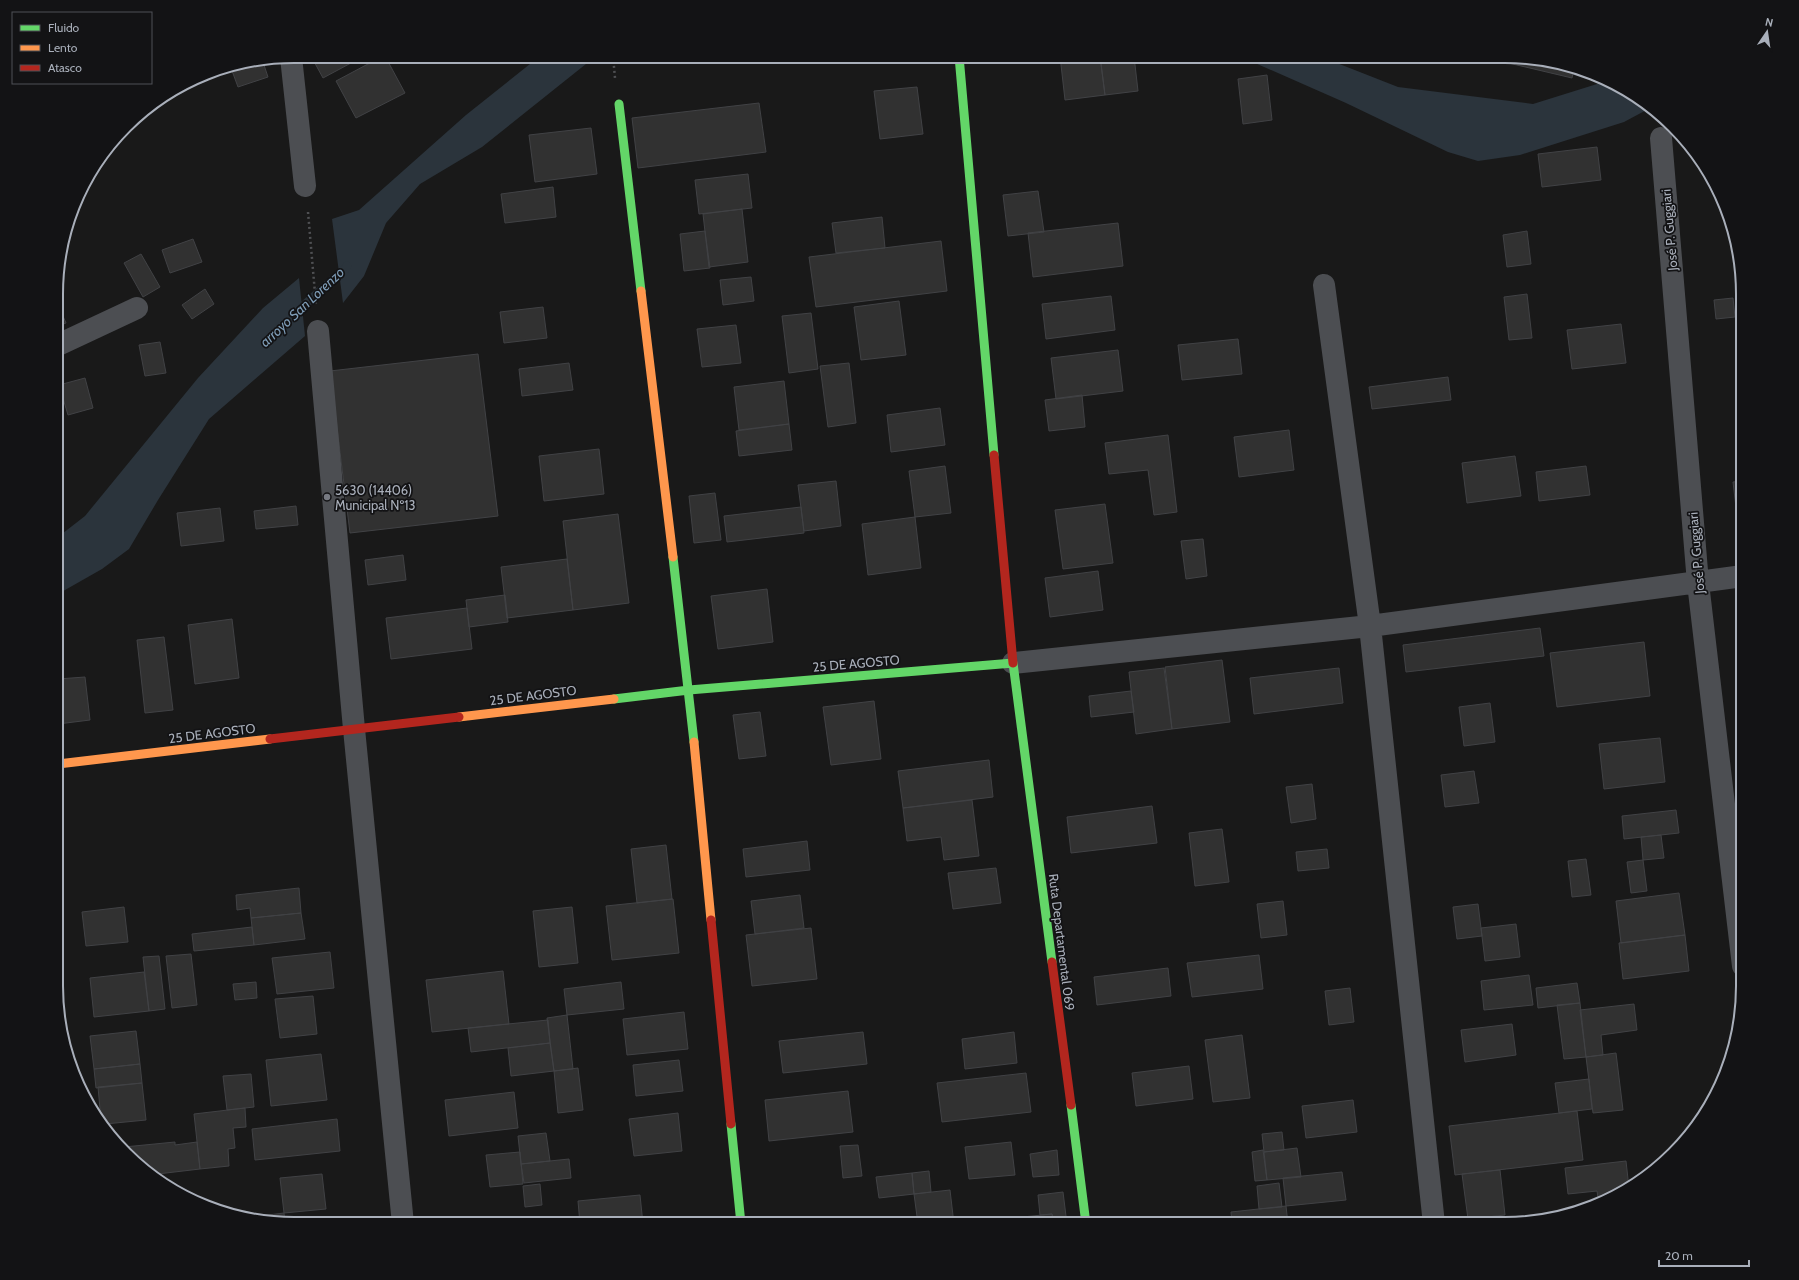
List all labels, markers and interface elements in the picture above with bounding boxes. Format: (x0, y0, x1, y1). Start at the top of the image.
legend (12, 12, 152, 84)
north arrow (1747, 12, 1787, 52)
text: N (1764, 15, 1775, 30)
text: Fluido (48, 20, 80, 35)
text: Lento (48, 40, 78, 55)
text: Atasco (48, 60, 82, 75)
street label: José P. Guggiari (1657, 189, 1681, 272)
water label: arroyo San Lorenzo (256, 263, 348, 351)
place label: 5630 (14406) Municipal Nº13 (335, 482, 416, 513)
marker: 5630 (14406) Municipal Nº13 (322, 492, 332, 502)
street label: José P. Guggiari (1684, 512, 1708, 595)
street label: 25 DE AGOSTO (812, 651, 900, 675)
street label: 25 DE AGOSTO (489, 682, 577, 708)
street label: 25 DE AGOSTO (168, 720, 256, 746)
street label: Ruta Departamental 069 (1046, 873, 1078, 1011)
scale bar (1659, 1242, 1749, 1268)
text: 20 m (1665, 1248, 1693, 1263)

